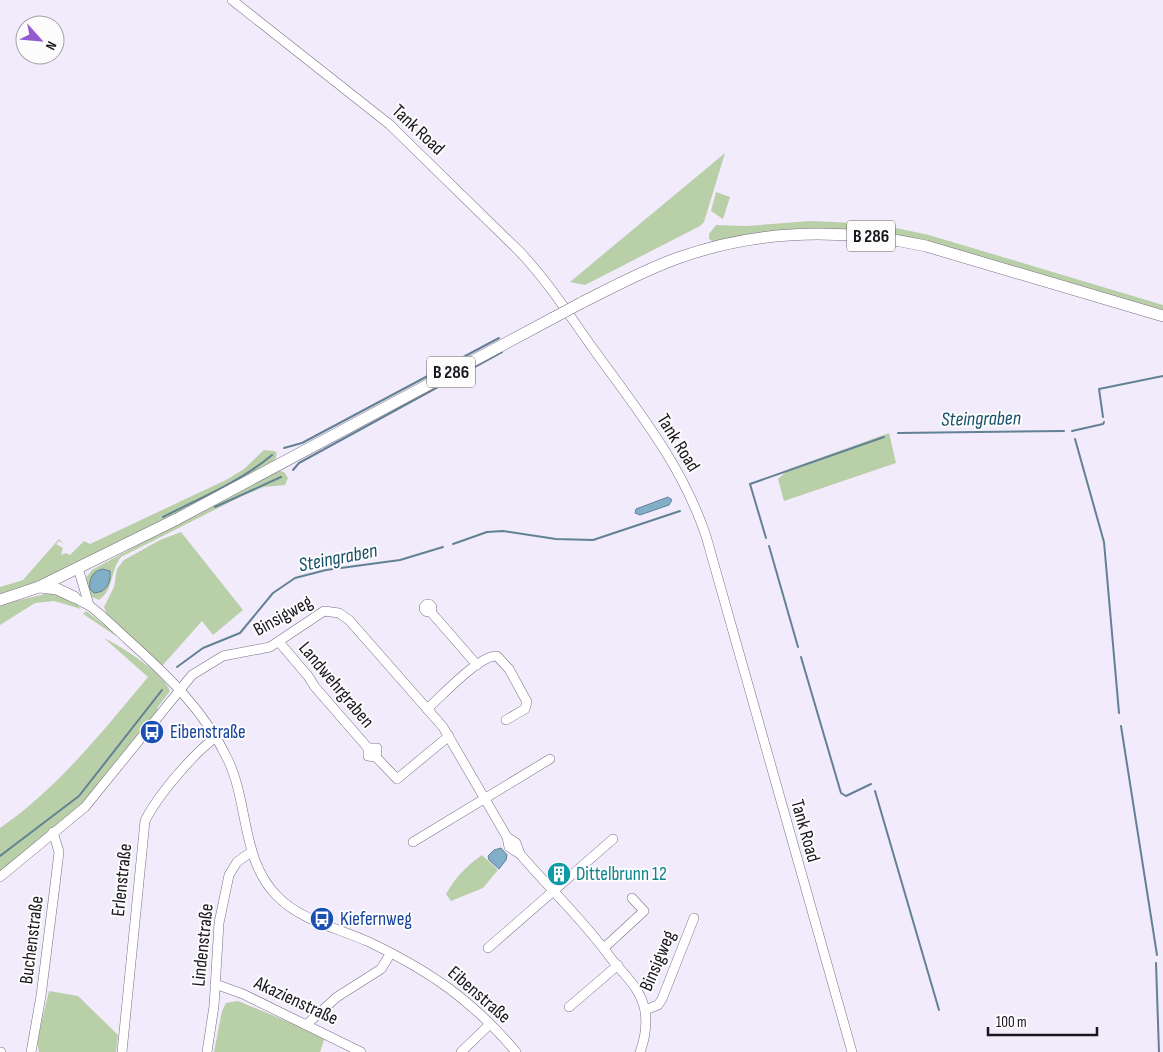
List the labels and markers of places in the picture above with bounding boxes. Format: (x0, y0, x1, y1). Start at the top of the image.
bus stop icon: Eibenstraße (139, 719, 165, 745)
place label: Eibenstraße (170, 721, 246, 744)
building icon: Dittelbrunn 12 (546, 861, 572, 887)
place label: Dittelbrunn 12 (576, 863, 667, 886)
bus stop icon: Kiefernweg (309, 906, 335, 932)
place label: Kiefernweg (340, 908, 412, 931)

